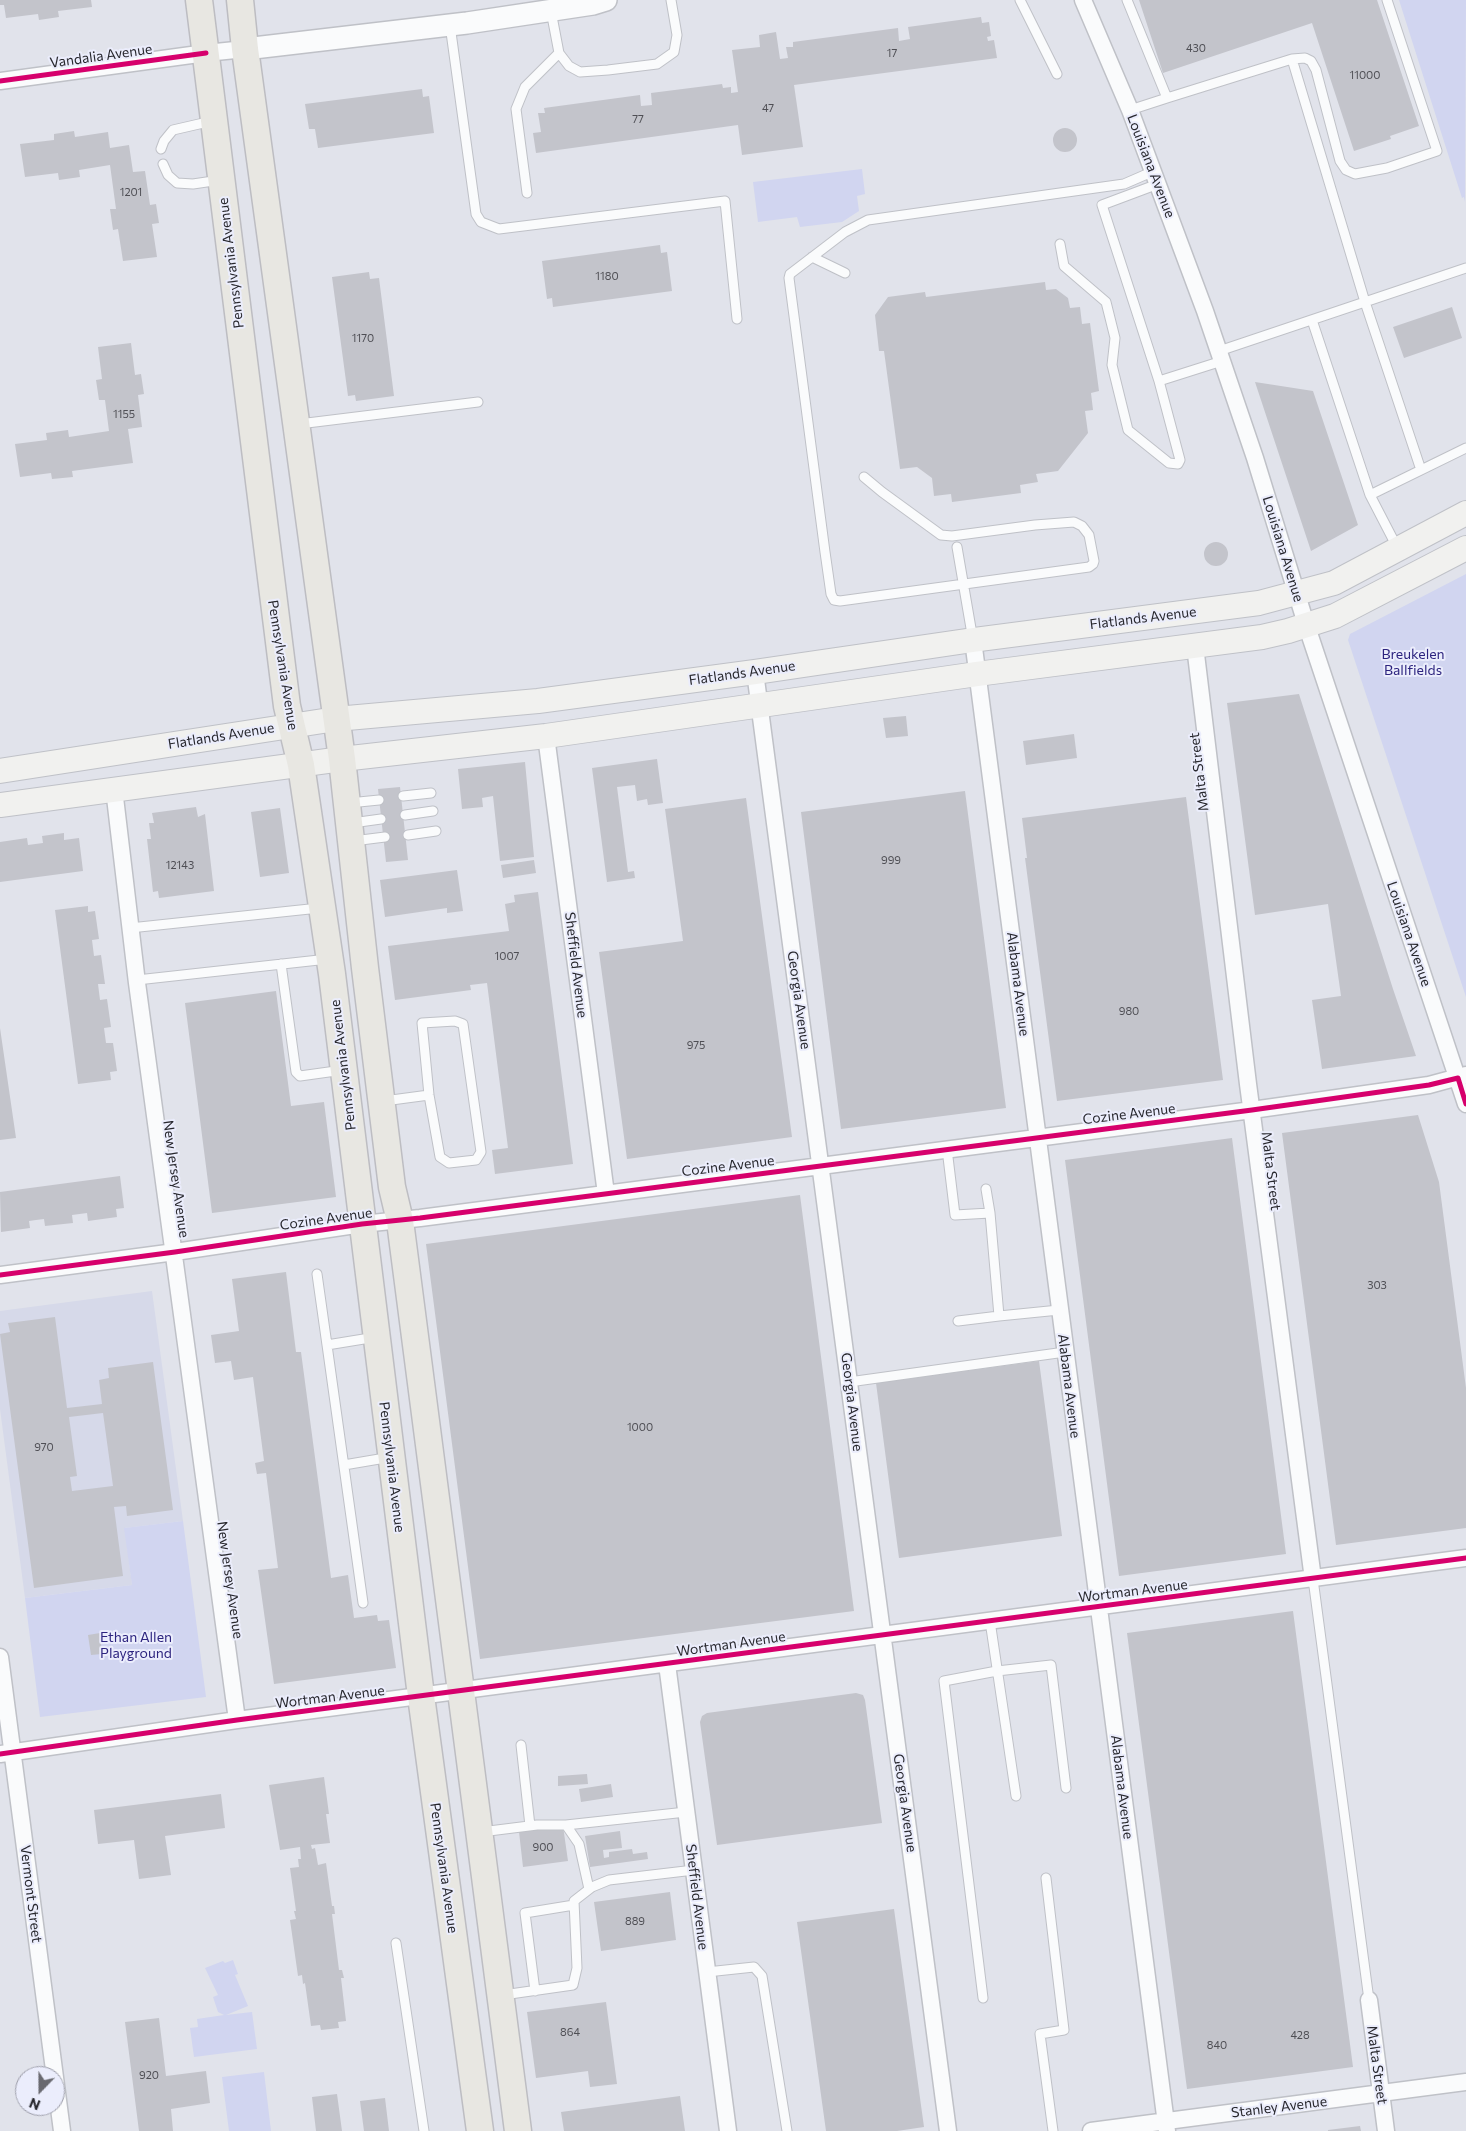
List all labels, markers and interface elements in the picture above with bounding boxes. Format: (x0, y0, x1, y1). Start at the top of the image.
street label: Vandalia Avenue (49, 40, 153, 72)
house number: 430 (1186, 41, 1206, 55)
house number: 17 (887, 46, 897, 60)
house number: 11000 (1350, 68, 1380, 82)
house number: 47 (762, 101, 774, 115)
house number: 77 (632, 112, 644, 126)
street label: Louisiana Avenue (1123, 112, 1179, 220)
house number: 1201 (120, 185, 142, 199)
street label: Pennsylvania Avenue (215, 197, 247, 329)
house number: 1180 (595, 269, 619, 283)
house number: 1170 (352, 331, 374, 345)
house number: 1155 (113, 407, 135, 421)
street label: Louisiana Avenue (1259, 494, 1307, 604)
street label: Pennsylvania Avenue (264, 599, 302, 731)
street label: Flatlands Avenue (1089, 603, 1197, 633)
park label: Breukelen Ballfields (1381, 646, 1445, 679)
street label: Flatlands Avenue (688, 657, 796, 689)
street label: Flatlands Avenue (167, 719, 275, 753)
street label: Malta Street (1186, 732, 1212, 812)
house number: 999 (881, 853, 901, 867)
house number: 12143 (166, 858, 194, 872)
street label: Louisiana Avenue (1383, 879, 1435, 989)
street label: Sheffield Avenue (561, 911, 591, 1019)
street label: Alabama Avenue (1003, 931, 1033, 1037)
house number: 1007 (495, 949, 519, 963)
street label: Georgia Avenue (784, 950, 814, 1050)
street label: Pennsylvania Avenue (327, 999, 359, 1131)
house number: 980 (1119, 1004, 1139, 1018)
house number: 975 (687, 1038, 705, 1052)
street label: Cozine Avenue (1082, 1100, 1176, 1128)
street label: New Jersey Avenue (159, 1119, 193, 1239)
street label: Malta Street (1258, 1131, 1284, 1211)
street label: Cozine Avenue (681, 1152, 775, 1180)
street label: Cozine Avenue (279, 1204, 373, 1234)
house number: 303 (1367, 1278, 1387, 1292)
street label: Alabama Avenue (1054, 1333, 1084, 1439)
street label: Georgia Avenue (838, 1352, 866, 1452)
street label: Pennsylvania Avenue (376, 1401, 408, 1533)
house number: 1000 (627, 1420, 653, 1434)
house number: 970 (34, 1440, 54, 1454)
street label: New Jersey Avenue (213, 1520, 247, 1640)
street label: Wortman Avenue (1077, 1576, 1189, 1606)
street label: Wortman Avenue (675, 1628, 787, 1660)
park label: Ethan Allen Playground (100, 1629, 172, 1661)
street label: Wortman Avenue (274, 1682, 386, 1712)
street label: Alabama Avenue (1107, 1734, 1137, 1840)
street label: Georgia Avenue (890, 1753, 920, 1853)
street label: Pennsylvania Avenue (427, 1802, 461, 1934)
house number: 900 (532, 1840, 554, 1854)
street label: Sheffield Avenue (682, 1843, 712, 1951)
street label: Vermont Street (17, 1844, 45, 1944)
house number: 889 (625, 1914, 645, 1928)
street label: Malta Street (1363, 2024, 1391, 2106)
house number: 864 (560, 2025, 580, 2039)
house number: 428 (1290, 2028, 1310, 2042)
house number: 840 (1207, 2038, 1227, 2052)
north arrow (15, 2066, 65, 2116)
house number: 920 (139, 2068, 159, 2082)
street label: Stanley Avenue (1230, 2093, 1328, 2121)
text: N (27, 2095, 43, 2114)

